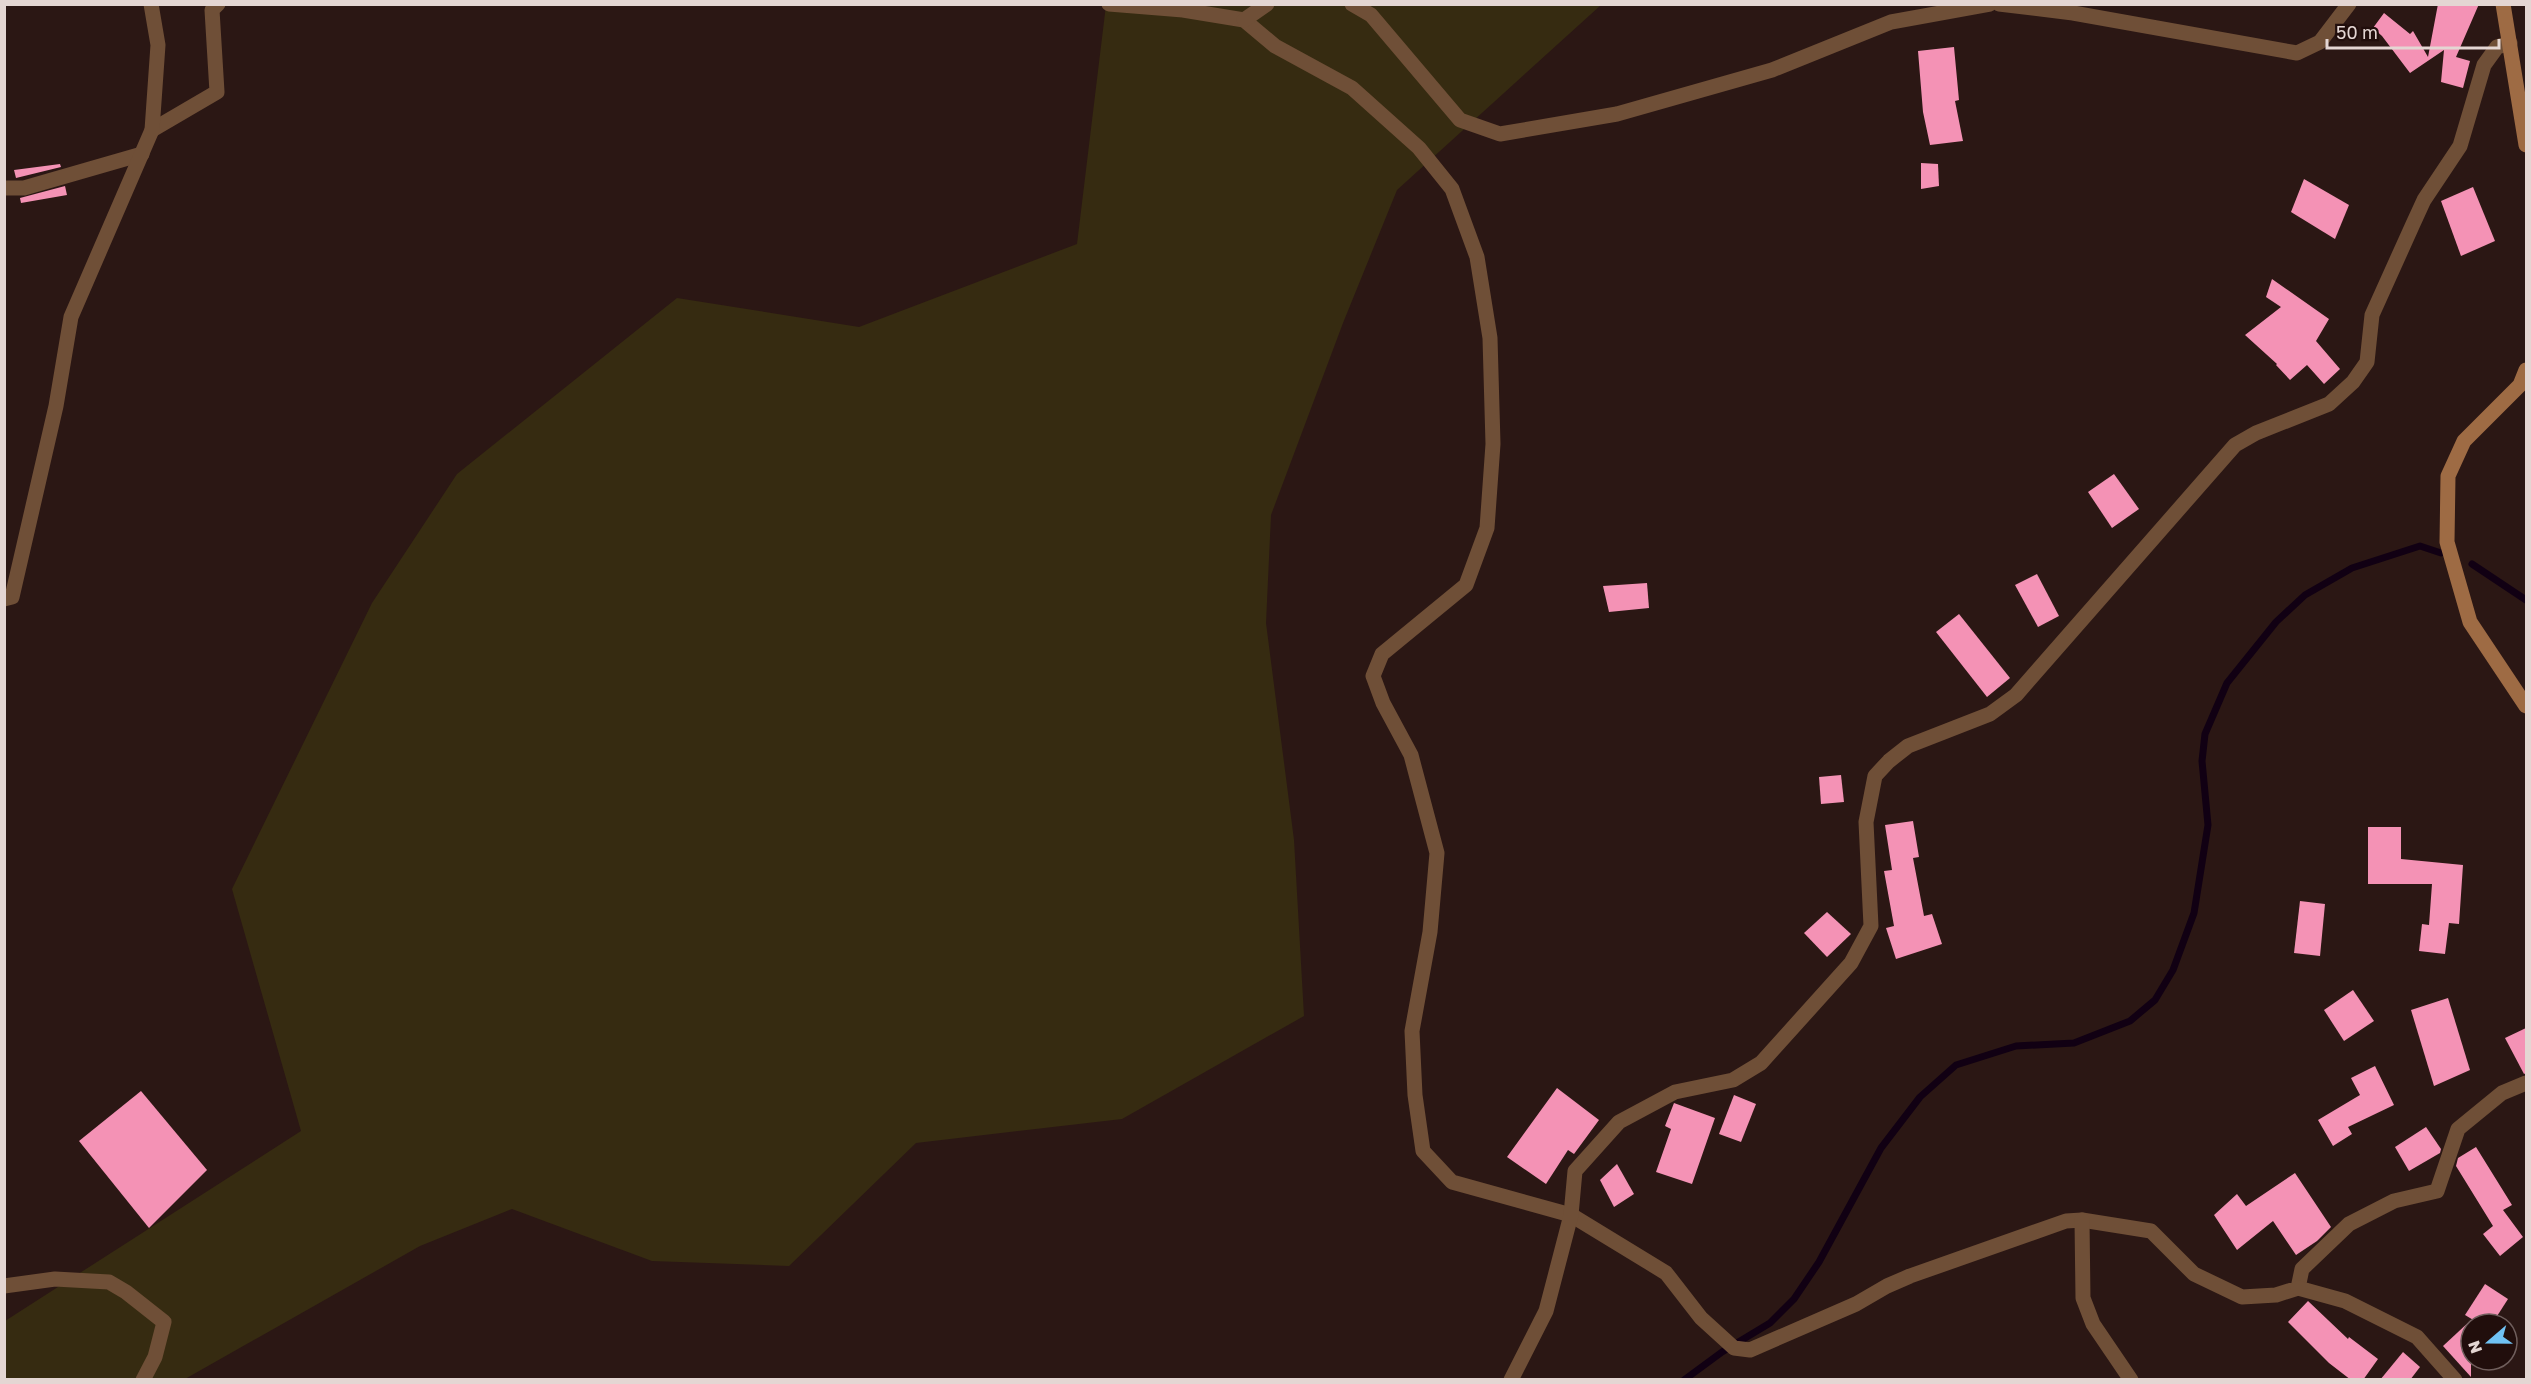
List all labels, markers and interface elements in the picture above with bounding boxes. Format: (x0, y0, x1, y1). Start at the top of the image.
scale bar (2327, 12, 2500, 50)
text: 50 m (2336, 21, 2378, 43)
north arrow (2459, 1312, 2519, 1372)
text: N (2463, 1338, 2486, 1356)

